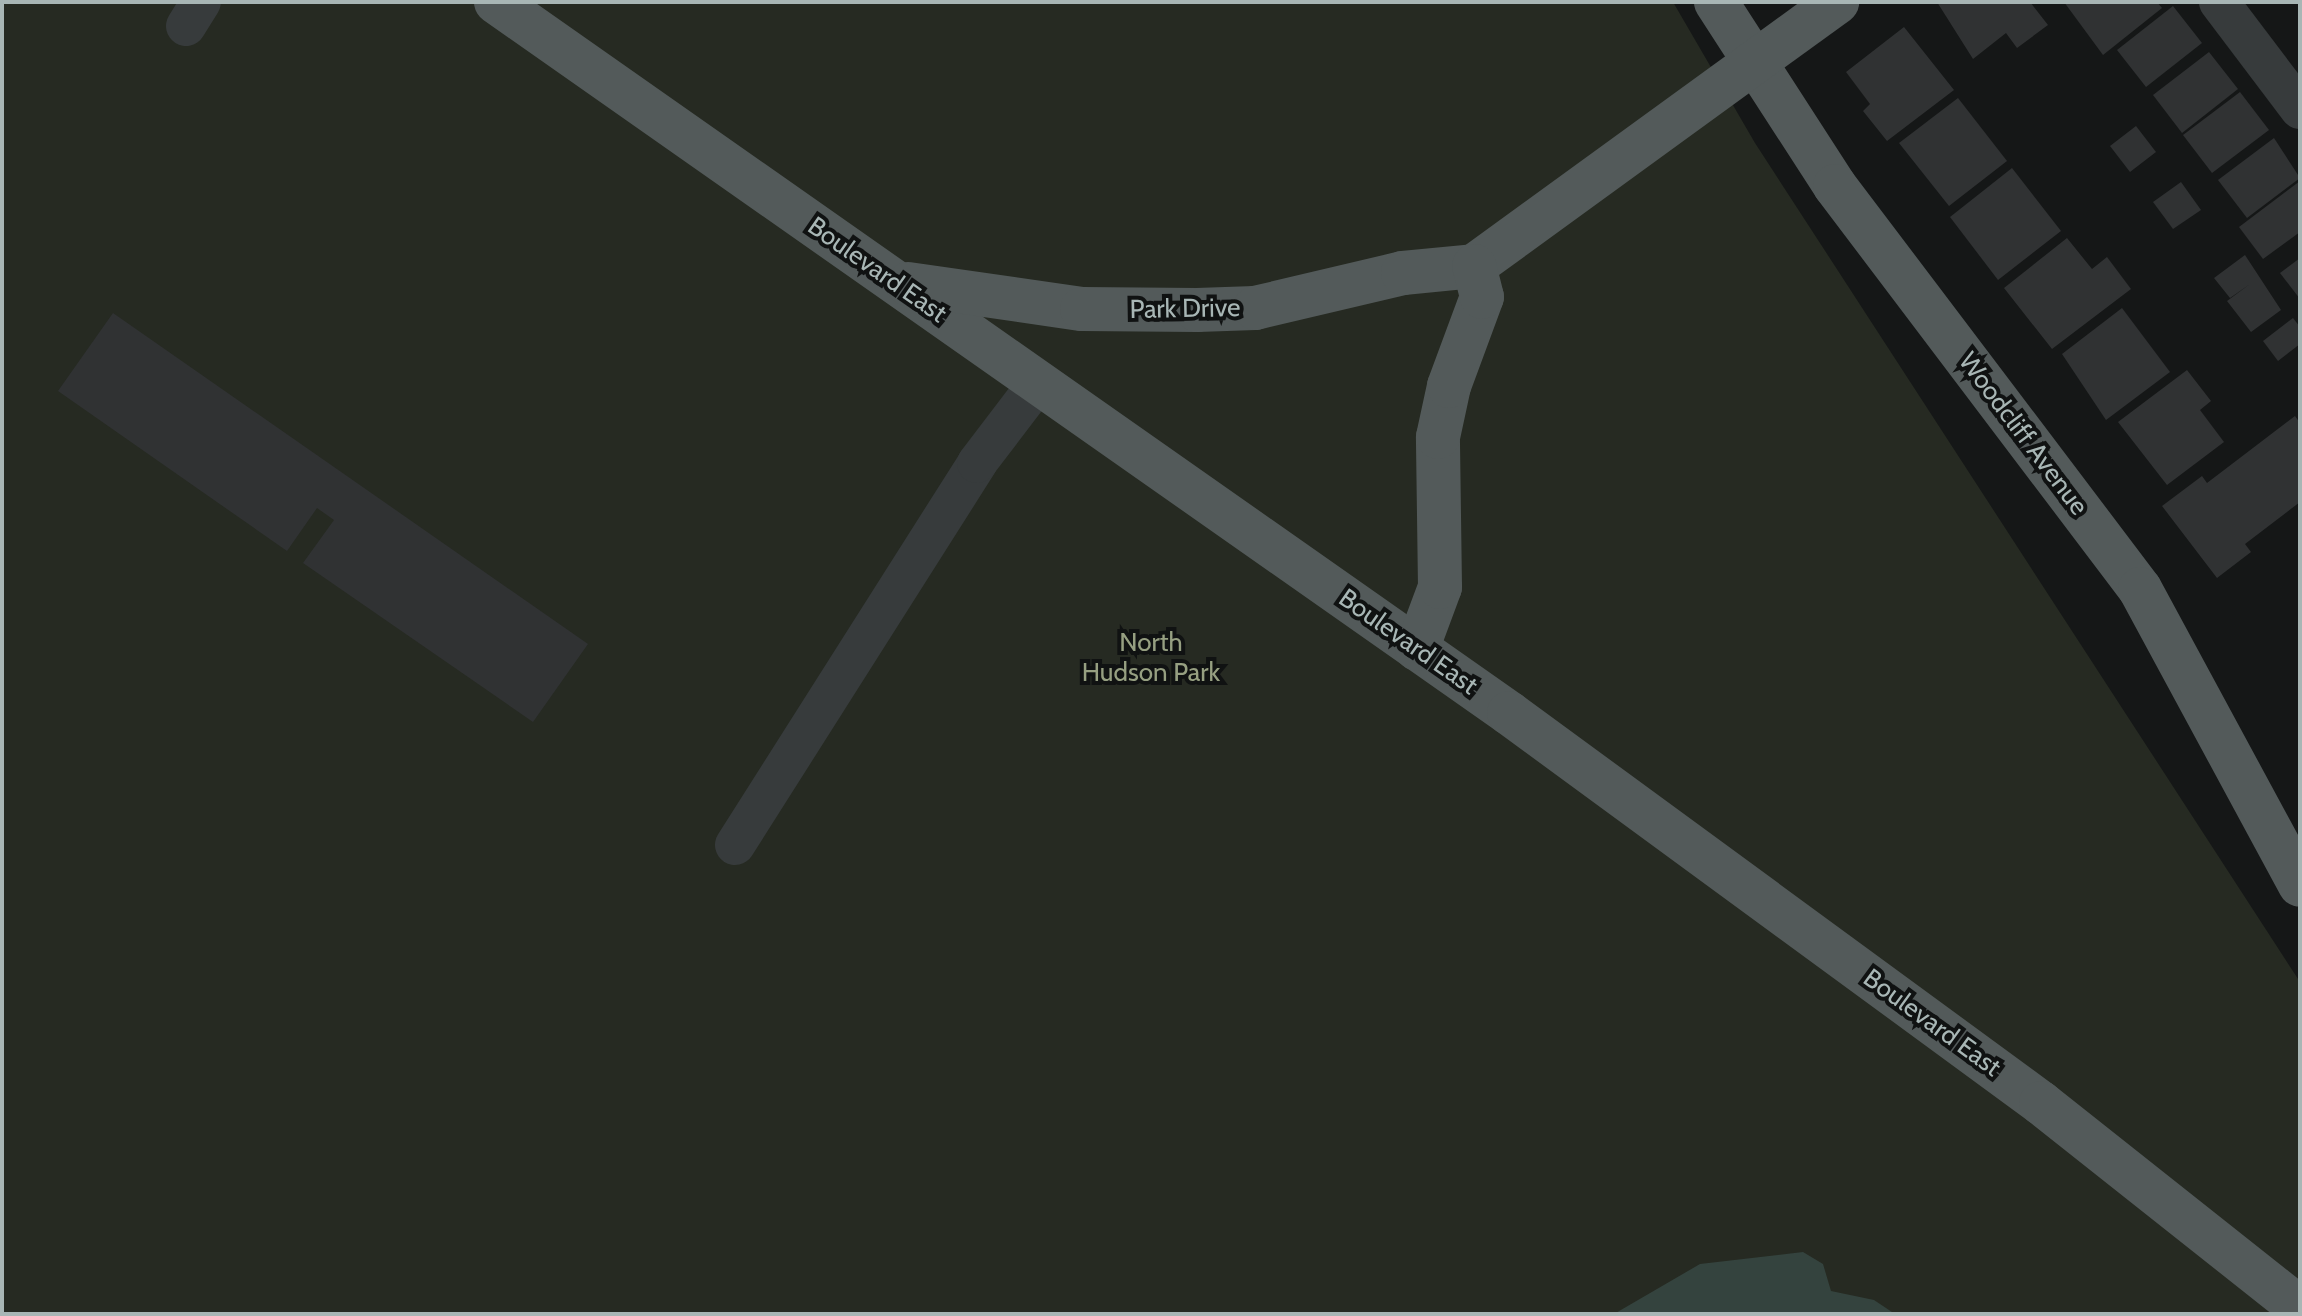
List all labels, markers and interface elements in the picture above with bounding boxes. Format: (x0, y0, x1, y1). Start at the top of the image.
street label: Boulevard East (802, 211, 952, 329)
street label: Park Drive (1129, 292, 1241, 326)
street label: Woodcliff Avenue (1952, 347, 2094, 521)
street label: Boulevard East (1333, 583, 1483, 701)
park label: North Hudson Park (1082, 627, 1220, 688)
street label: Boulevard East (1857, 963, 2007, 1083)

